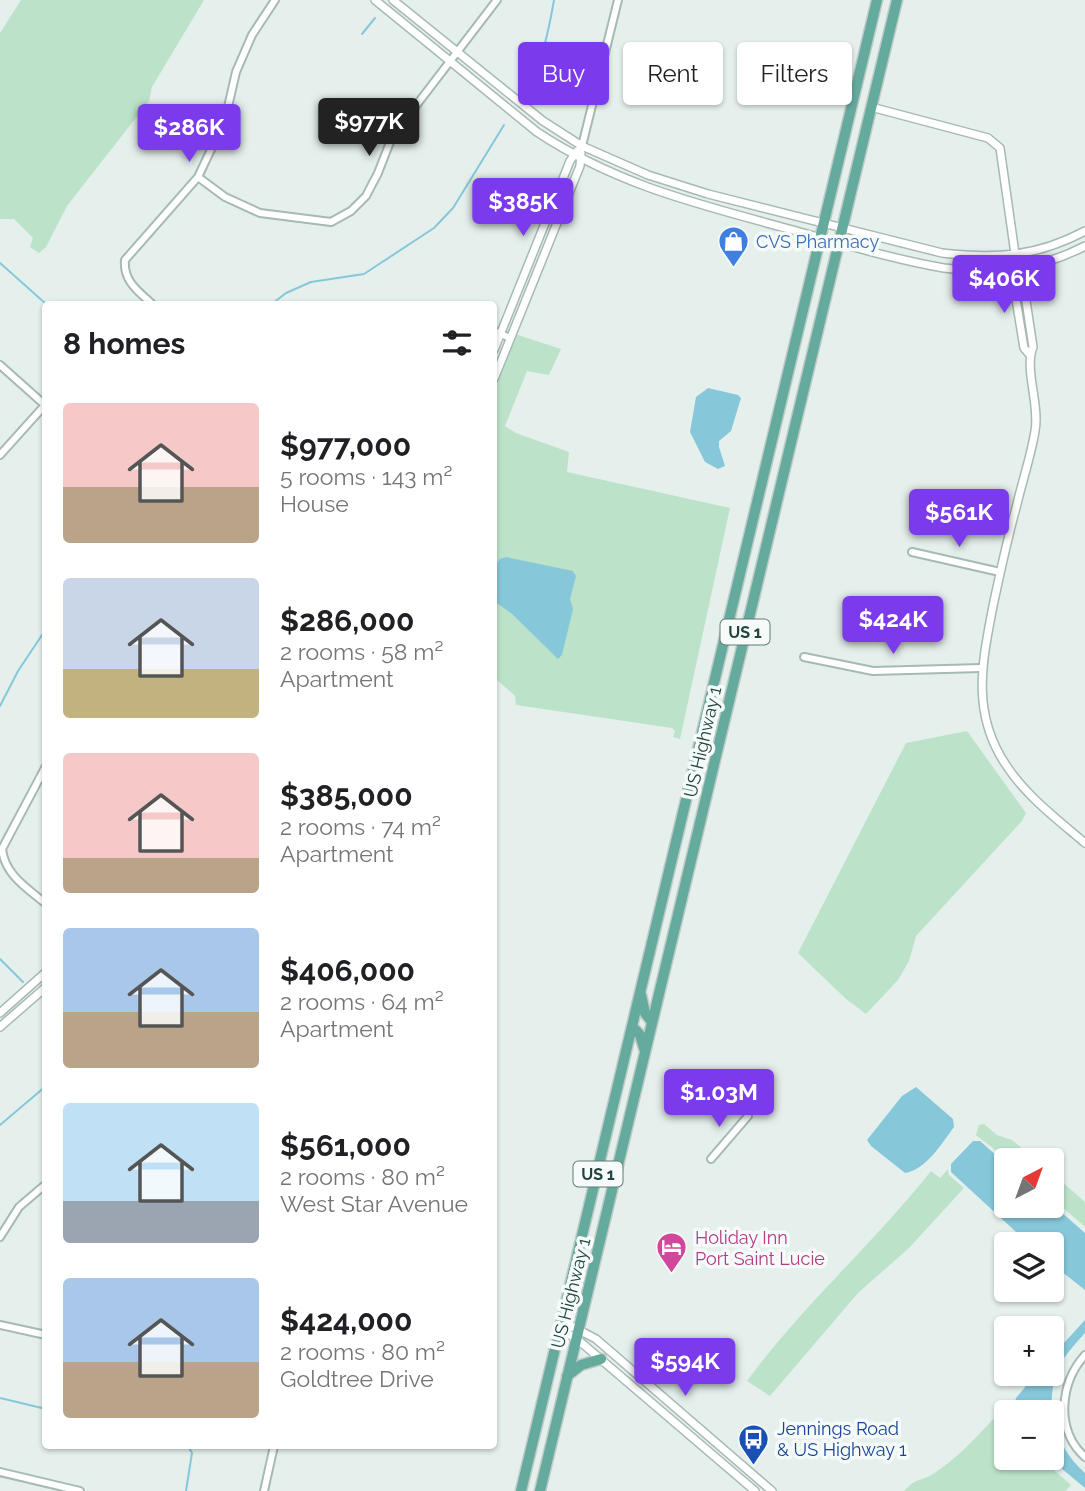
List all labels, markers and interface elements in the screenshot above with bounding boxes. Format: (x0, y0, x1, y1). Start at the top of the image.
chip: Buy (518, 42, 609, 105)
chip: Rent (623, 42, 723, 105)
chip: Filters (737, 42, 852, 105)
pin: $977K (320, 99, 418, 158)
pin: $286K (140, 104, 238, 164)
text: $977K (334, 107, 404, 134)
text: $286K (154, 113, 224, 140)
pin: $385K (474, 178, 572, 238)
text: $385K (488, 187, 558, 214)
shop icon: CVS Pharmacy (716, 225, 750, 269)
place label: CVS Pharmacy (756, 231, 879, 252)
pin: $406K (955, 256, 1053, 315)
text: $406K (968, 264, 1040, 291)
icon: filters (438, 324, 476, 362)
text: 8 homes (63, 326, 185, 361)
text: $977,000 (280, 428, 411, 463)
icon: home (119, 431, 203, 515)
text: 5 rooms · 143 m² (280, 463, 452, 490)
text: House (280, 490, 349, 517)
pin: $561K (910, 490, 1008, 549)
text: $561K (925, 498, 993, 525)
pin: $424K (844, 596, 942, 656)
text: $286,000 (280, 603, 415, 638)
text: $424K (858, 605, 928, 632)
icon: home (119, 606, 203, 690)
road number: US 1 (720, 620, 770, 645)
text: 2 rooms · 58 m² (280, 638, 443, 665)
text: Apartment (280, 665, 394, 692)
street label: US Highway 1 (680, 684, 726, 799)
text: $385,000 (280, 778, 413, 813)
icon: home (119, 781, 203, 865)
text: 2 rooms · 74 m² (280, 813, 441, 840)
text: Apartment (280, 840, 394, 867)
text: $406,000 (280, 953, 415, 988)
icon: home (119, 956, 203, 1040)
text: 2 rooms · 64 m² (280, 988, 444, 1015)
text: Apartment (280, 1015, 394, 1042)
pin: $1.03M (662, 1070, 776, 1129)
text: $1.03M (680, 1078, 758, 1105)
text: $561,000 (280, 1128, 411, 1163)
icon: home (119, 1131, 203, 1215)
north arrow (994, 1148, 1064, 1218)
map controls (994, 1148, 1064, 1470)
road number: US 1 (574, 1162, 622, 1186)
text: 2 rooms · 80 m² (280, 1163, 445, 1190)
text: West Star Avenue (280, 1190, 468, 1217)
place label: Holiday Inn Port Saint Lucie (695, 1227, 825, 1269)
hotel icon: Holiday Inn Port Saint Lucie (655, 1231, 689, 1275)
button: layers (994, 1232, 1064, 1302)
street label: US Highway 1 (547, 1235, 594, 1350)
text: $424,000 (280, 1303, 412, 1338)
icon: home (119, 1306, 203, 1390)
button: + (994, 1316, 1064, 1386)
text: 2 rooms · 80 m² (280, 1338, 445, 1365)
pin: $594K (636, 1338, 734, 1398)
text: $594K (650, 1347, 720, 1374)
text: Goldtree Drive (280, 1365, 434, 1392)
button: − (994, 1400, 1064, 1470)
place label: Jennings Road & US Highway 1 (777, 1418, 907, 1460)
bus stop icon: Jennings Road & US Highway 1 (737, 1422, 771, 1466)

